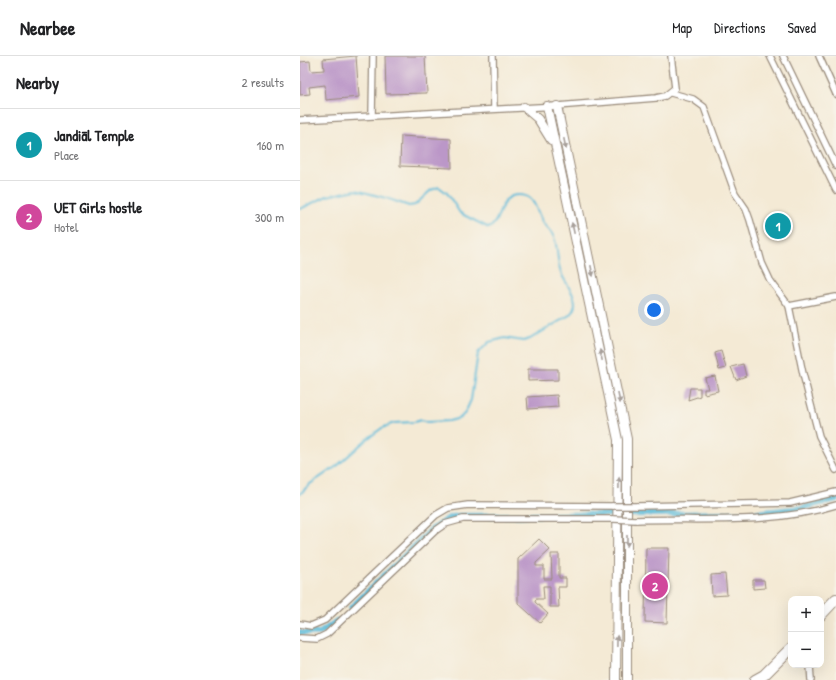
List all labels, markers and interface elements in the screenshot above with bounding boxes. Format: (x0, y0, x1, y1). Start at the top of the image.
text: Nearbee (20, 15, 75, 41)
text: Map (672, 18, 692, 37)
text: Directions (714, 18, 765, 37)
text: Saved (787, 18, 816, 37)
text: Nearby (16, 71, 59, 94)
text: 2 results (242, 73, 284, 91)
text: Jandiāl Temple (54, 125, 134, 146)
text: 1 (27, 136, 31, 154)
text: 160 m (256, 136, 284, 154)
one-way arrow (562, 137, 568, 150)
text: Place (54, 146, 79, 164)
text: UET Girls hostle (54, 197, 142, 218)
text: 2 (26, 208, 32, 226)
text: 300 m (255, 208, 284, 226)
pin: 1 (765, 211, 791, 241)
text: Hotel (54, 218, 78, 236)
one-way arrow (569, 222, 575, 234)
one-way arrow (589, 265, 595, 277)
your location (644, 300, 664, 320)
one-way arrow (597, 349, 603, 361)
one-way arrow (616, 392, 622, 404)
one-way arrow (616, 476, 622, 489)
one-way arrow (624, 535, 630, 548)
pin: 2 (642, 571, 668, 601)
map controls (788, 596, 824, 668)
button: + (788, 596, 824, 632)
button: − (788, 632, 824, 668)
one-way arrow (614, 634, 620, 647)

